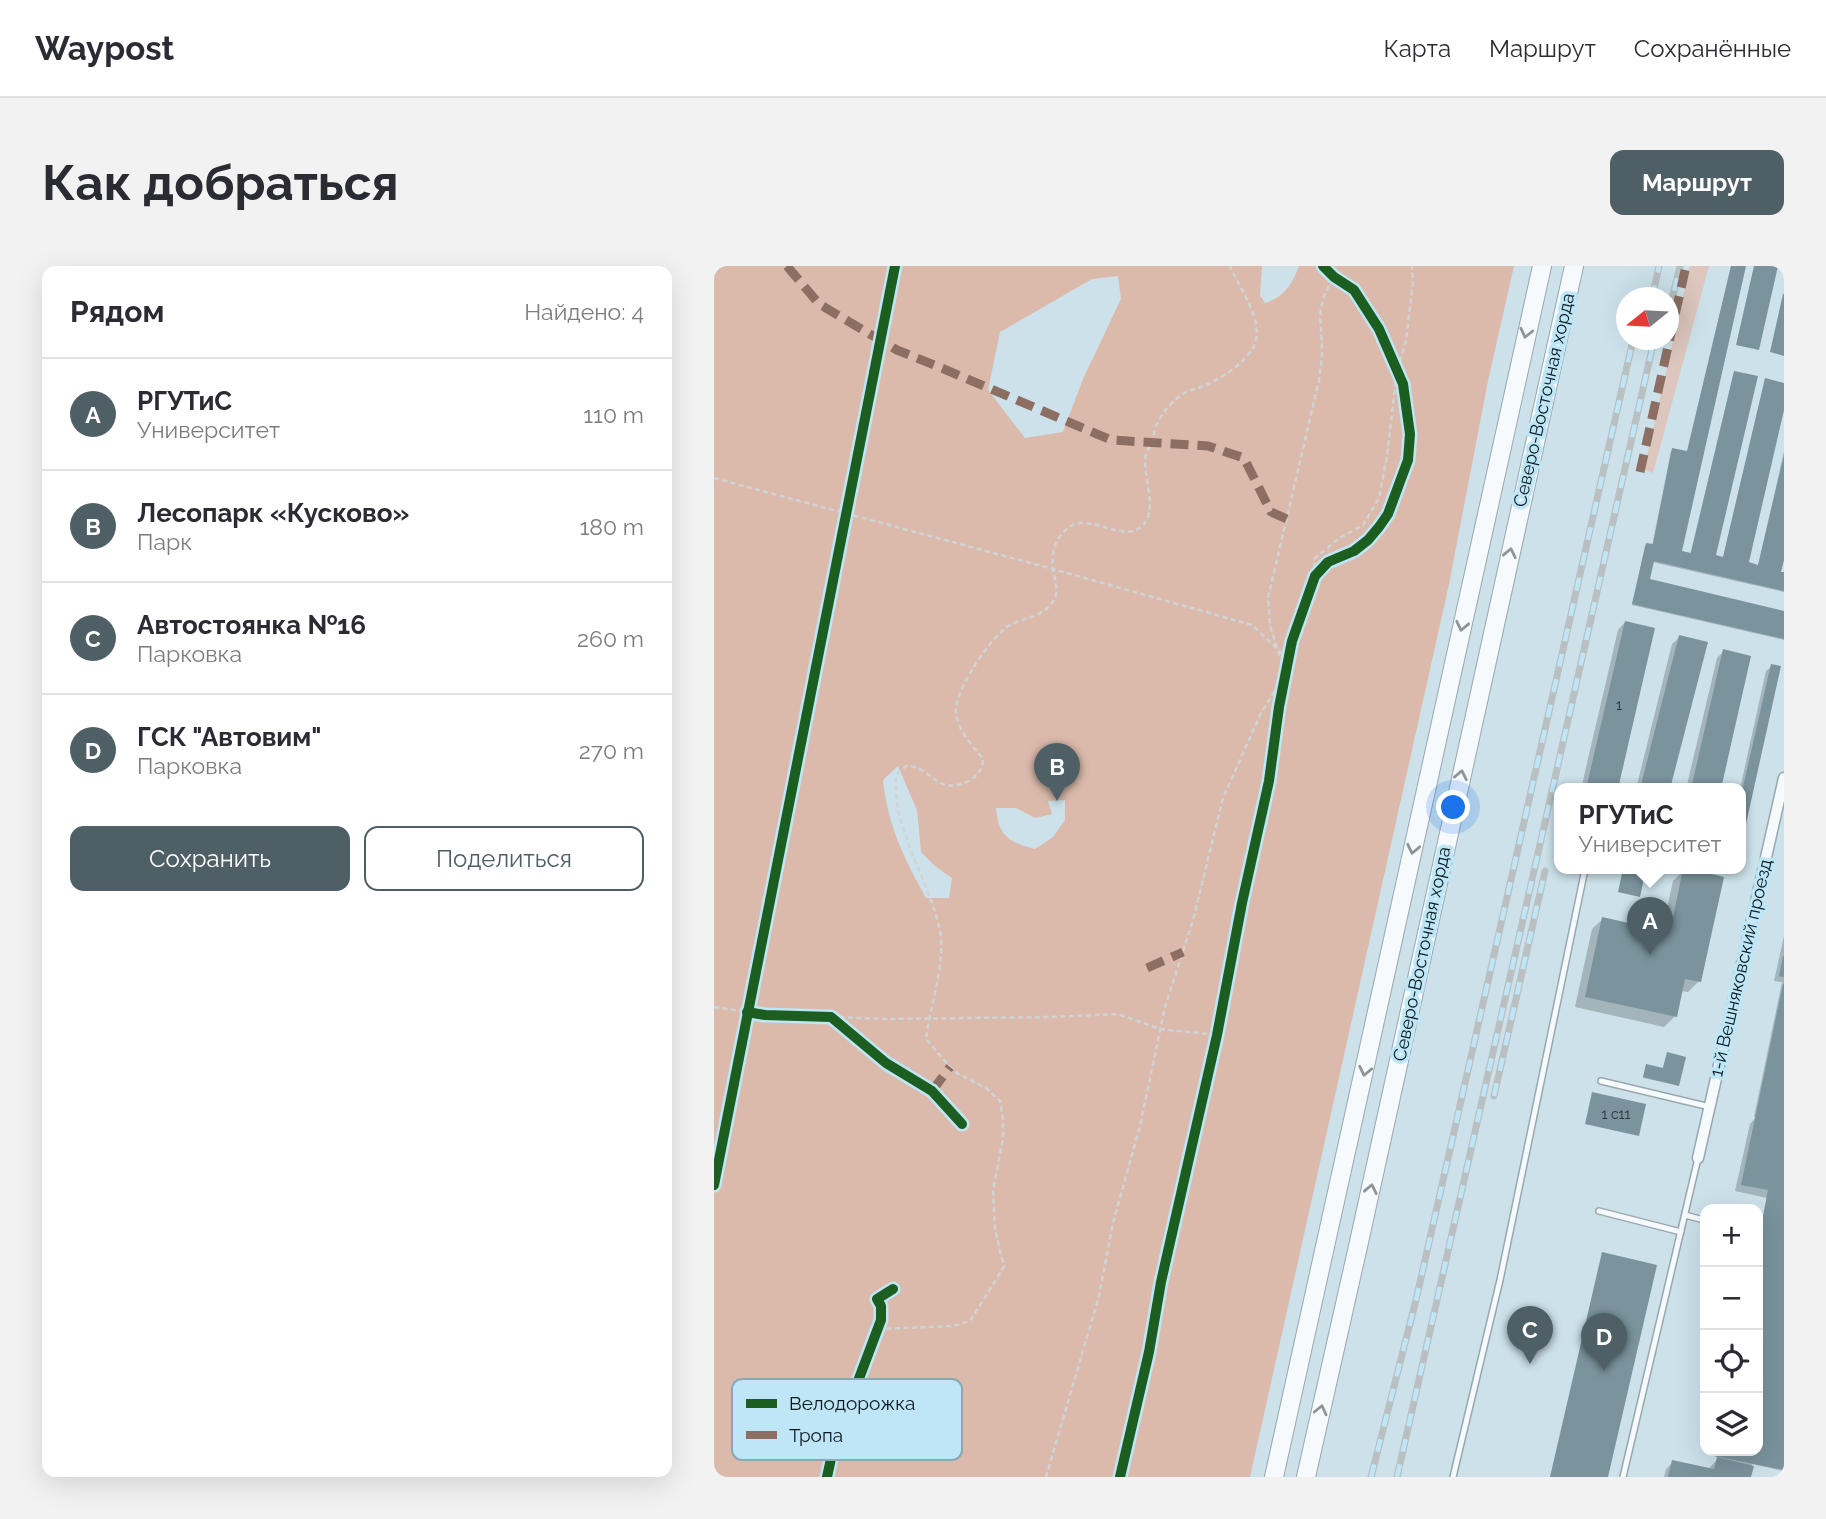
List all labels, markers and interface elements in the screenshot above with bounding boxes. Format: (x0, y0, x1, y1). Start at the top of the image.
text: Waypost (35, 29, 174, 68)
text: Карта (1383, 34, 1451, 63)
text: Маршрут (1489, 34, 1596, 63)
text: Сохранённые (1634, 34, 1791, 63)
button: Маршрут (1610, 150, 1784, 215)
text: Как добраться (42, 154, 399, 211)
north arrow (1616, 287, 1679, 350)
street label: Северо-Восточная хорда (1509, 291, 1578, 509)
text: Рядом (70, 294, 164, 329)
text: Найдено: 4 (524, 298, 644, 325)
one-way arrow (1520, 327, 1535, 339)
text: РГУТиС (137, 386, 232, 416)
text: A (85, 401, 101, 428)
text: 110 m (583, 401, 644, 428)
text: Университет (137, 416, 280, 443)
text: Лесопарк «Кусково» (137, 498, 409, 528)
text: B (85, 513, 101, 540)
text: 180 m (579, 513, 644, 540)
text: Парк (137, 528, 192, 555)
one-way arrow (1501, 547, 1516, 559)
text: Автостоянка №16 (137, 610, 366, 640)
one-way arrow (1455, 620, 1470, 632)
text: C (85, 625, 101, 652)
text: 260 m (577, 625, 644, 652)
text: Парковка (137, 640, 242, 667)
house number: 1 (1616, 697, 1622, 713)
text: ГСК "Автовим" (137, 722, 322, 752)
text: D (85, 737, 101, 764)
text: 270 m (579, 737, 644, 764)
pin: B (1034, 743, 1080, 801)
text: Парковка (137, 752, 242, 779)
one-way arrow (1453, 769, 1468, 781)
popup (1554, 783, 1746, 874)
your location (1436, 790, 1470, 824)
text: РГУТиС (1579, 800, 1674, 830)
button: Сохранить (70, 826, 350, 891)
button: Поделиться (364, 826, 644, 891)
text: Университет (1579, 830, 1721, 857)
one-way arrow (1407, 843, 1421, 855)
street label: Северо-Восточная хорда (1388, 845, 1455, 1063)
street label: 1-й Вешняковский проезд (1705, 857, 1776, 1079)
pin: A (1627, 897, 1673, 955)
one-way arrow (1358, 1065, 1373, 1077)
house number: 1 с11 (1601, 1106, 1631, 1122)
one-way arrow (1363, 1183, 1377, 1195)
map controls (1700, 1204, 1763, 1456)
button: + (1700, 1204, 1763, 1267)
button: − (1700, 1267, 1763, 1330)
pin: C (1507, 1306, 1553, 1364)
pin: D (1581, 1313, 1627, 1371)
button: locate (1700, 1330, 1763, 1393)
legend (732, 1379, 962, 1460)
text: Велодорожка (789, 1392, 915, 1414)
button: layers (1700, 1393, 1763, 1456)
one-way arrow (1313, 1405, 1327, 1417)
text: Тропа (789, 1424, 843, 1446)

